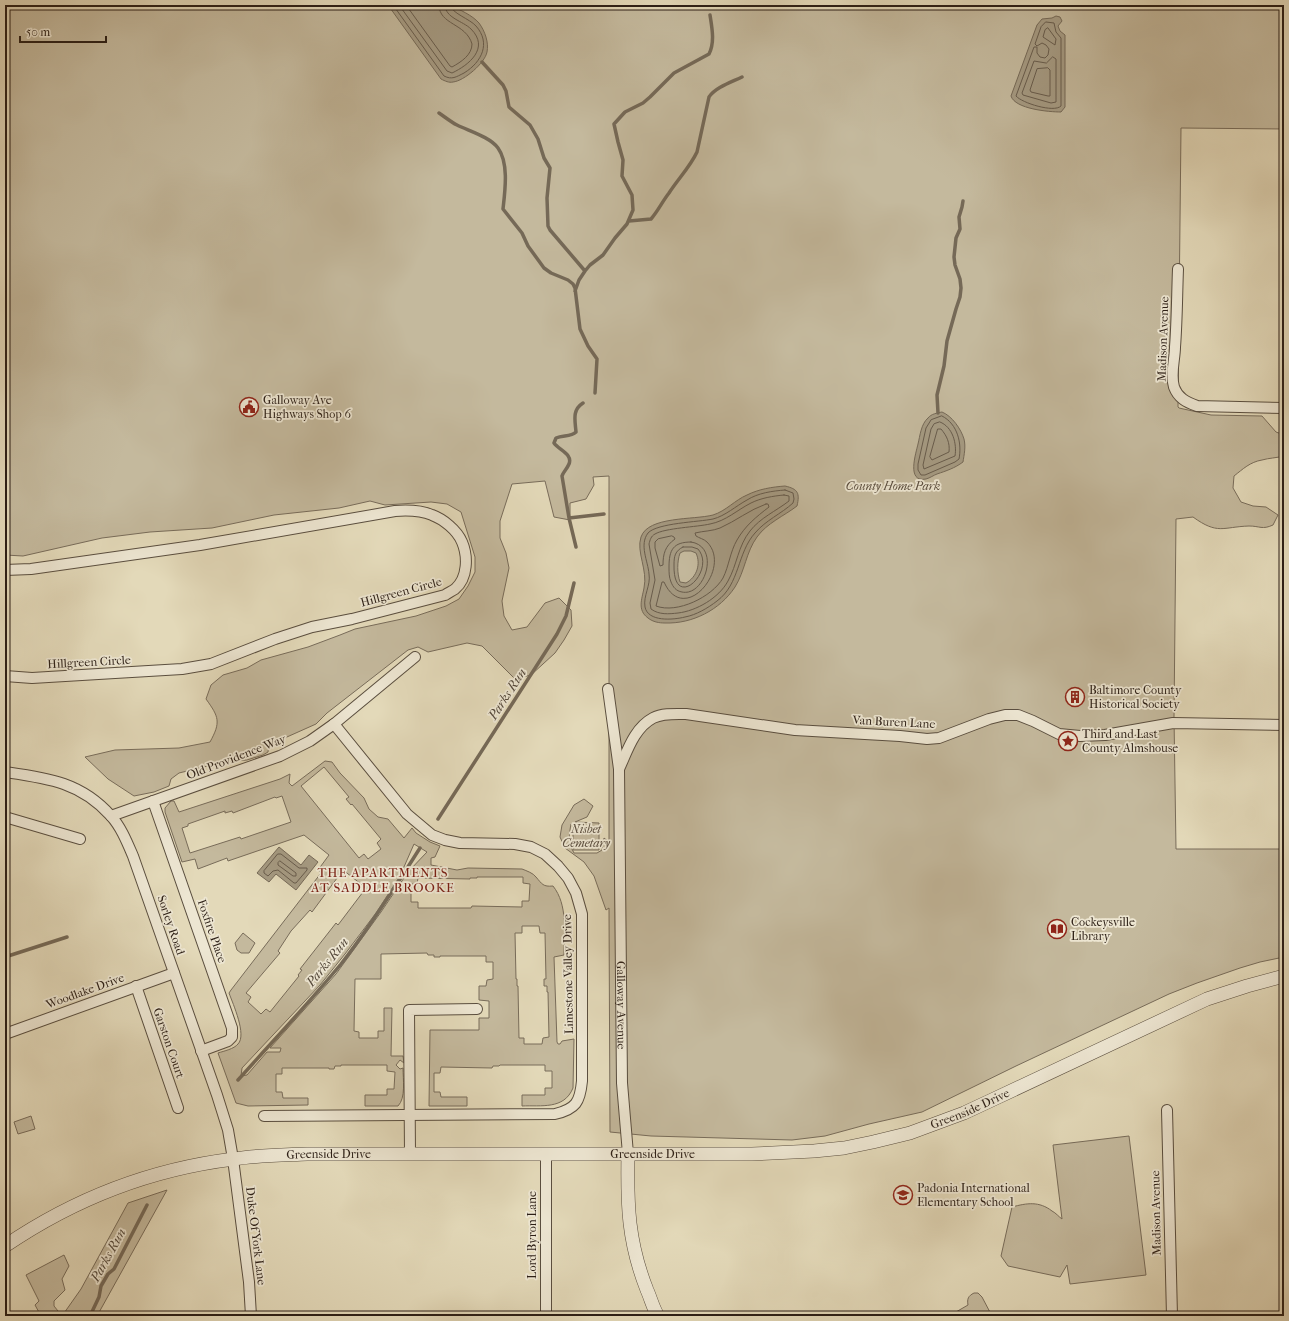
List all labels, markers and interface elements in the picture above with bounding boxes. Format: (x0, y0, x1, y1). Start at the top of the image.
scale bar (20, 18, 106, 44)
text: 50 m (26, 25, 50, 39)
street label: Madison Avenue (1155, 296, 1171, 382)
place label: Galloway Ave Highways Shop 6 (263, 393, 351, 421)
public building icon: Galloway Ave Highways Shop 6 (238, 396, 260, 418)
park label: County Home Park (846, 479, 940, 493)
street label: Hillgreen Circle (359, 574, 443, 610)
street label: Hillgreen Circle (47, 653, 131, 671)
water label: Parks Run (484, 666, 529, 723)
place label: Baltimore County Historical Society (1089, 683, 1182, 711)
building icon: Baltimore County Historical Society (1064, 686, 1086, 708)
street label: Van Buren Lane (851, 713, 936, 731)
place label: Third and Last County Almshouse (1082, 727, 1178, 755)
place icon: Third and Last County Almshouse (1057, 730, 1079, 752)
street label: Old Providence Way (184, 731, 288, 782)
park label: Nisbet Cemetary (562, 822, 611, 850)
district label: THE APARTMENTS AT SADDLE BROOKE (310, 865, 455, 895)
street label: Sorley Road (154, 893, 188, 957)
street label: Foxfire Place (195, 897, 229, 965)
street label: Limestone Valley Drive (560, 914, 576, 1034)
place label: Cockeysville Library (1071, 915, 1135, 943)
library icon: Cockeysville Library (1046, 918, 1068, 940)
water label: Parks Run (302, 935, 351, 990)
street label: Galloway Avenue (614, 961, 629, 1050)
street label: Woodlake Drive (43, 970, 126, 1012)
street label: Garston Court (150, 1006, 188, 1081)
street label: Greenside Drive (928, 1086, 1012, 1132)
street label: Greenside Drive (286, 1147, 371, 1162)
street label: Greenside Drive (610, 1147, 695, 1161)
street label: Madison Avenue (1148, 1170, 1164, 1256)
place label: Padonia International Elementary School (917, 1181, 1031, 1209)
school or university icon: Padonia International Elementary School (892, 1184, 914, 1206)
street label: Duke Of York Lane (243, 1186, 269, 1286)
street label: Lord Byron Lane (525, 1191, 539, 1279)
water label: Parks Run (87, 1226, 129, 1285)

